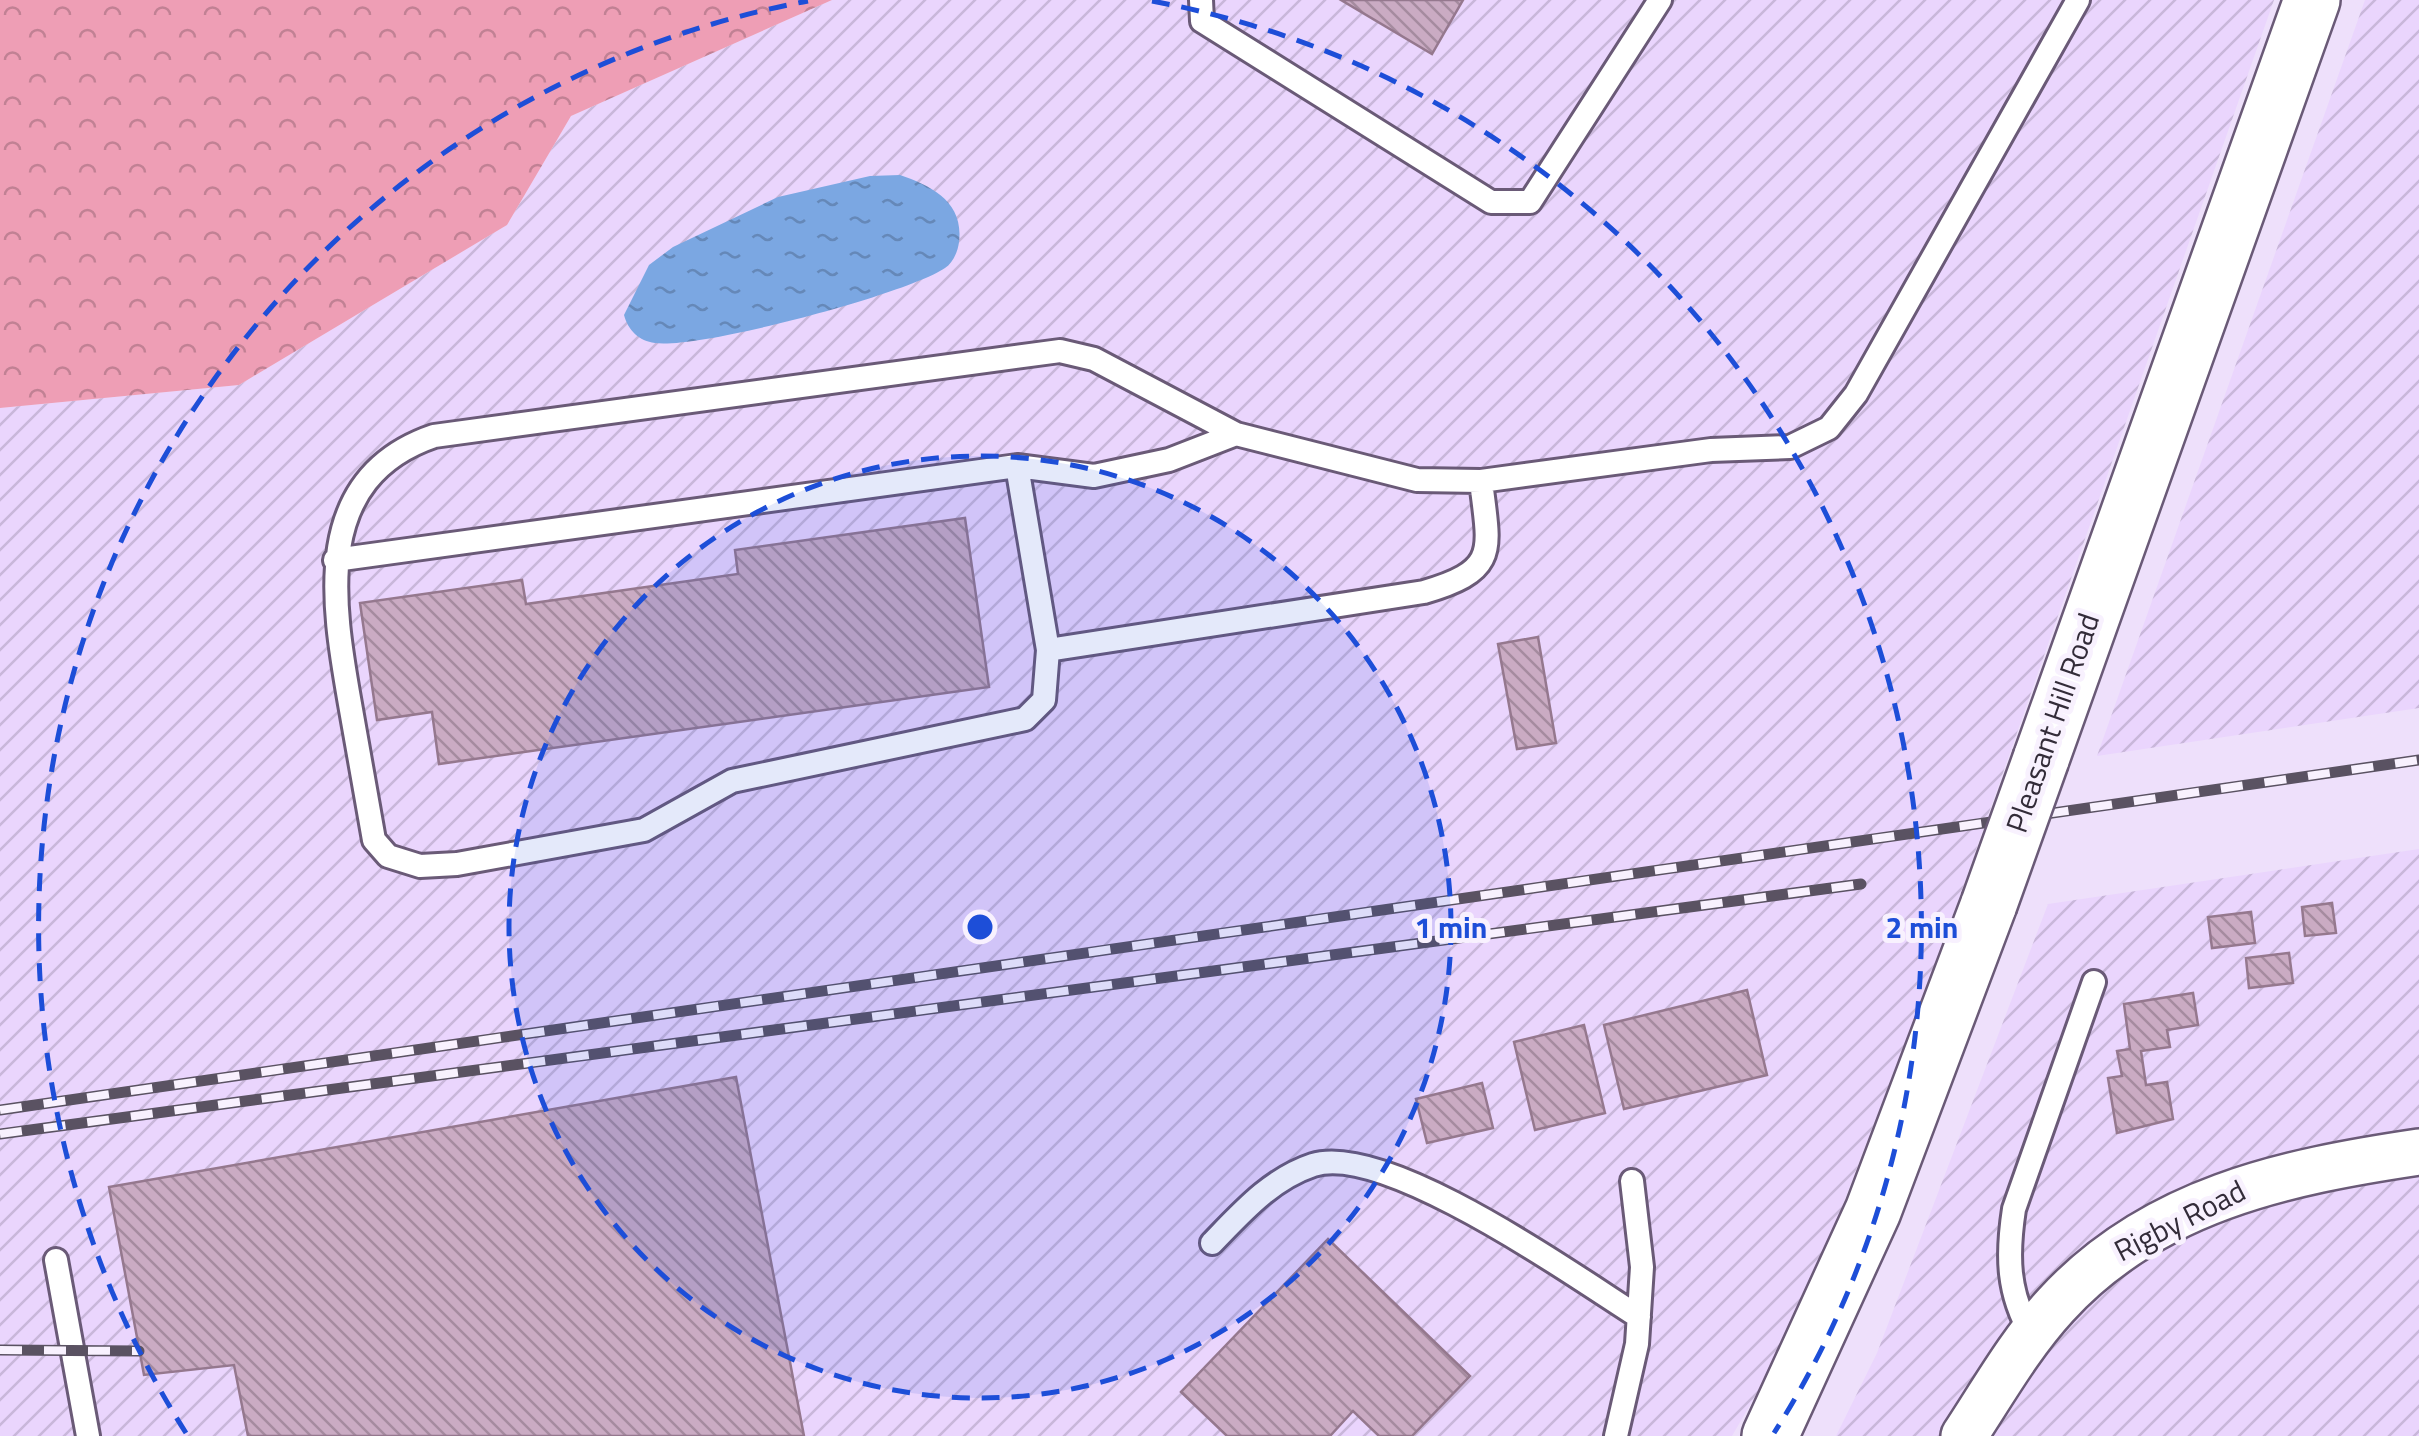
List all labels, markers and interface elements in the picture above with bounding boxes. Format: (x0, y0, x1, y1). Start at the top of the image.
street label: Pleasant Hill Road (1993, 607, 2111, 839)
text: 1 min (1415, 904, 1487, 950)
text: 2 min (1886, 904, 1958, 950)
centre of rings (962, 909, 998, 945)
street label: Rigby Road (2106, 1167, 2253, 1273)

